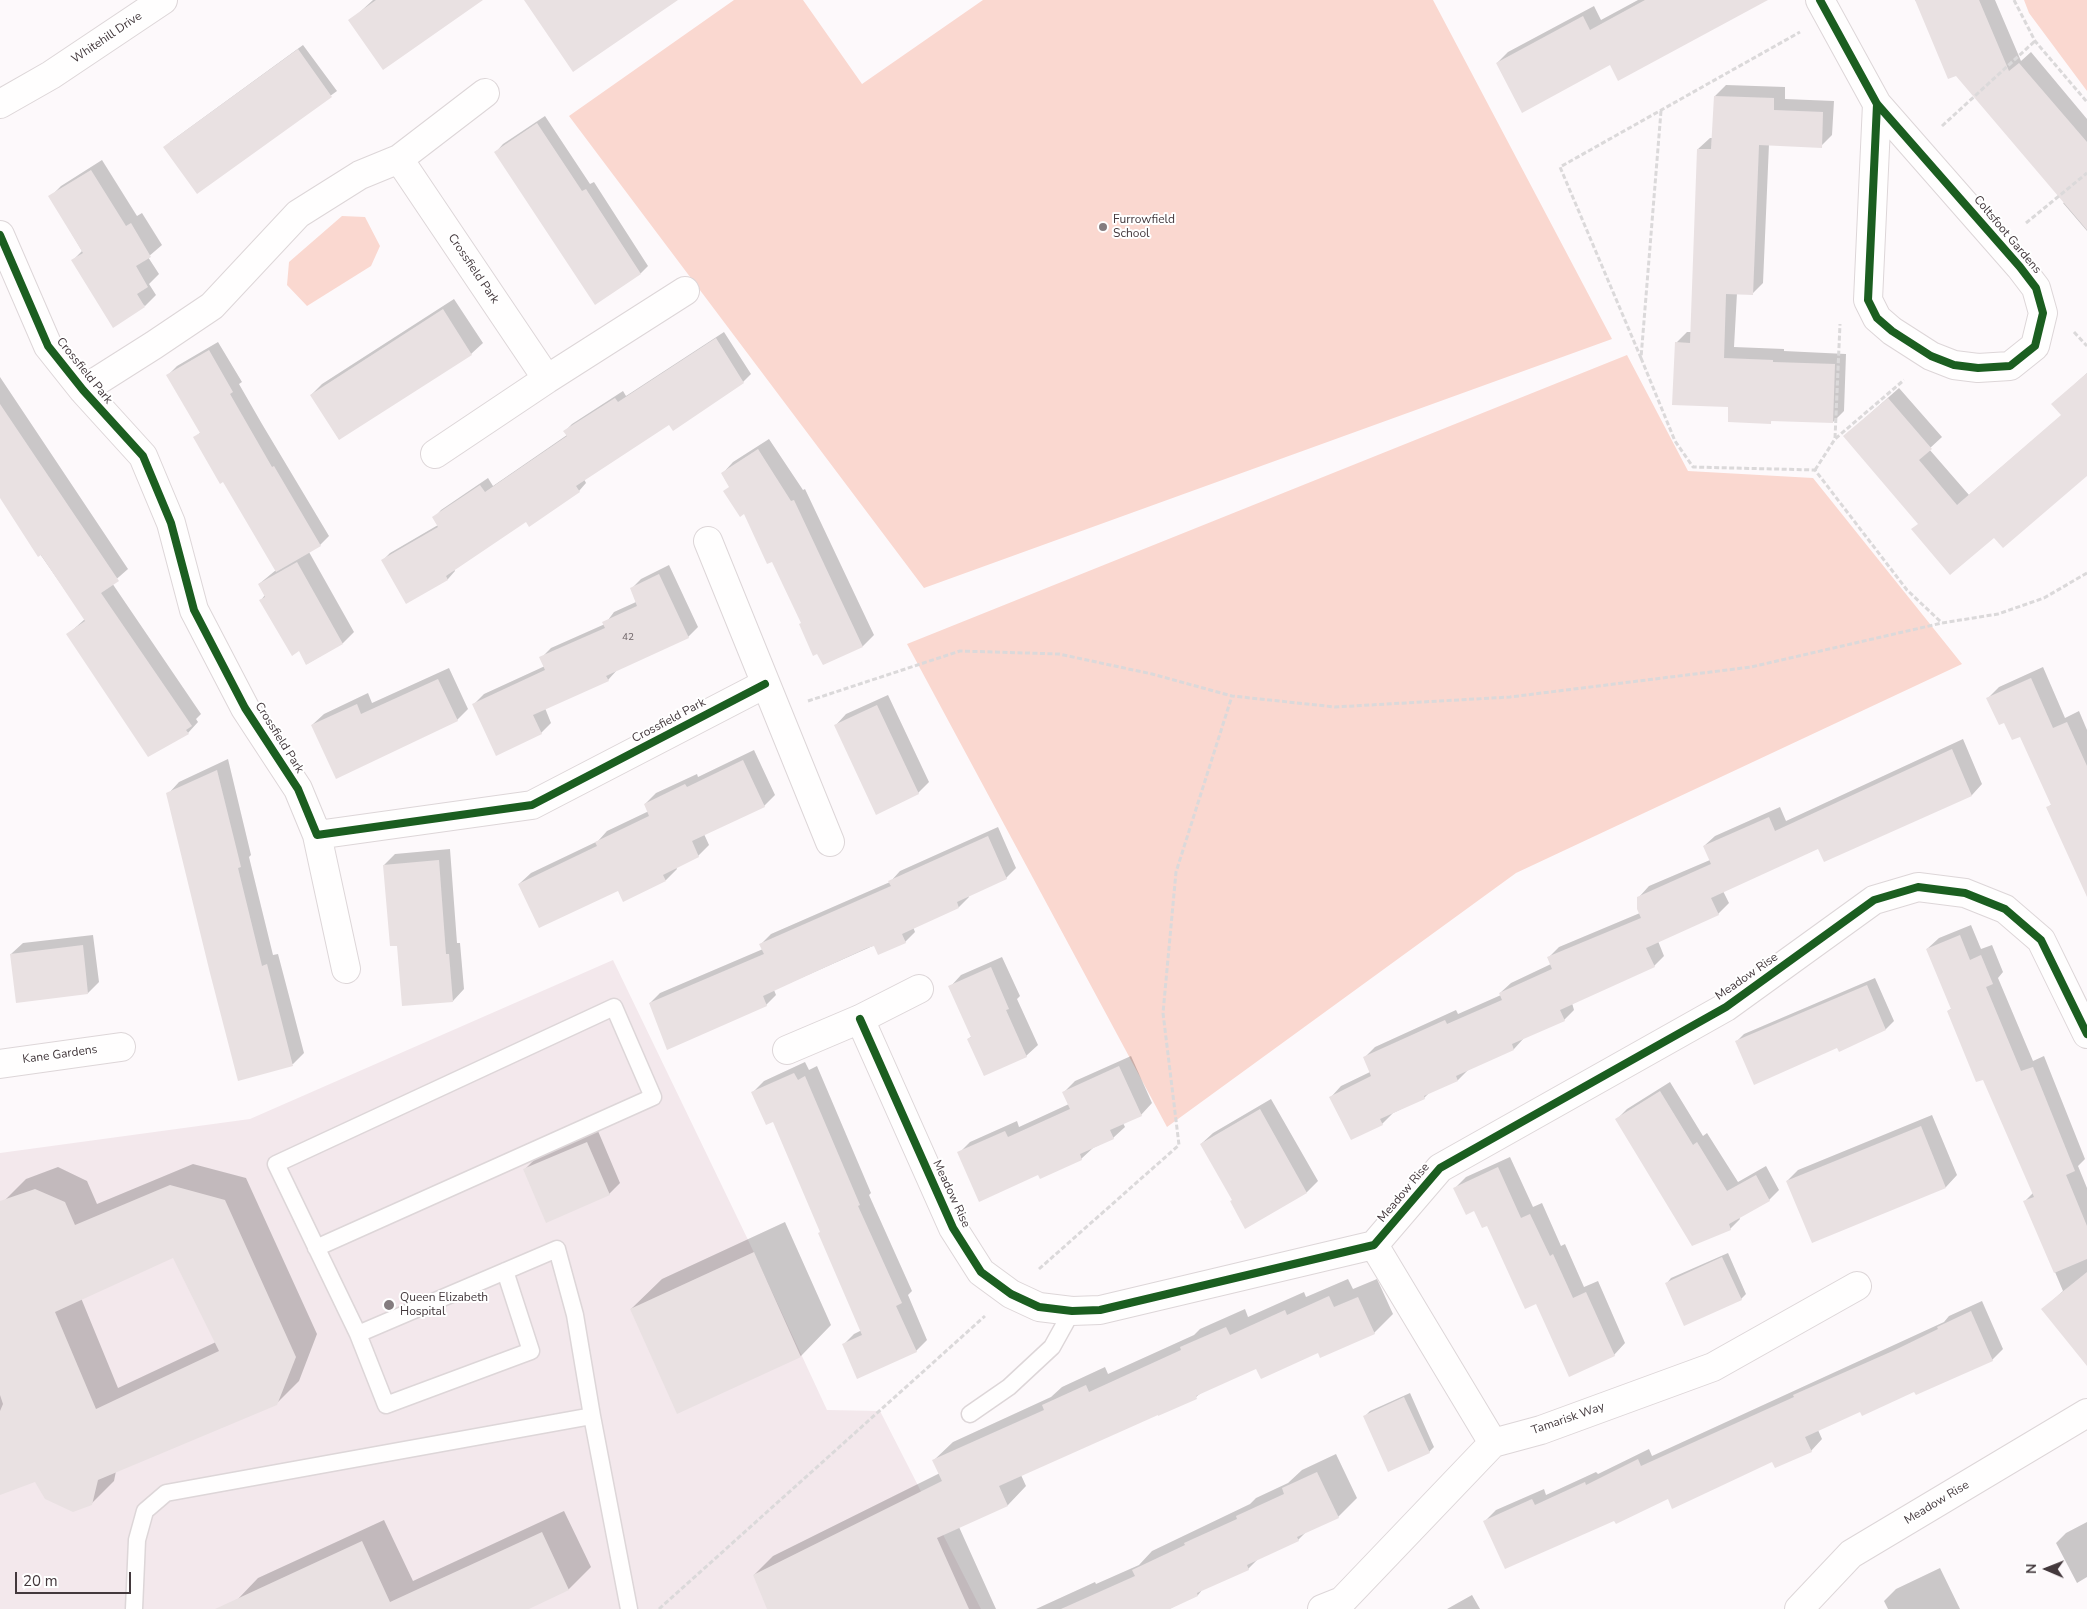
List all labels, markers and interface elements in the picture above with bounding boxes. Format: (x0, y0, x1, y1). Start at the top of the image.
street label: Whitehill Drive (69, 9, 145, 67)
street label: Coltsfoot Gardens (1970, 193, 2044, 277)
place label: Furrowfield School (1113, 213, 1175, 241)
marker: Furrowfield School (1097, 221, 1109, 233)
street label: Crossfield Park (444, 231, 502, 307)
street label: Crossfield Park (53, 335, 115, 407)
house number: 42 (622, 632, 634, 644)
street label: Crossfield Park (630, 696, 708, 746)
street label: Crossfield Park (251, 700, 307, 776)
street label: Meadow Rise (1713, 950, 1781, 1004)
street label: Kane Gardens (22, 1043, 98, 1067)
street label: Meadow Rise (929, 1158, 973, 1230)
street label: Meadow Rise (1375, 1161, 1433, 1225)
place label: Queen Elizabeth Hospital (400, 1291, 488, 1319)
marker: Queen Elizabeth Hospital (382, 1298, 396, 1312)
street label: Tamarisk Way (1530, 1400, 1606, 1438)
street label: Meadow Rise (1902, 1478, 1972, 1528)
north arrow (2022, 1544, 2072, 1594)
scale bar (18, 1562, 134, 1594)
text: N (2022, 1563, 2041, 1574)
text: 20 m (23, 1571, 58, 1591)

